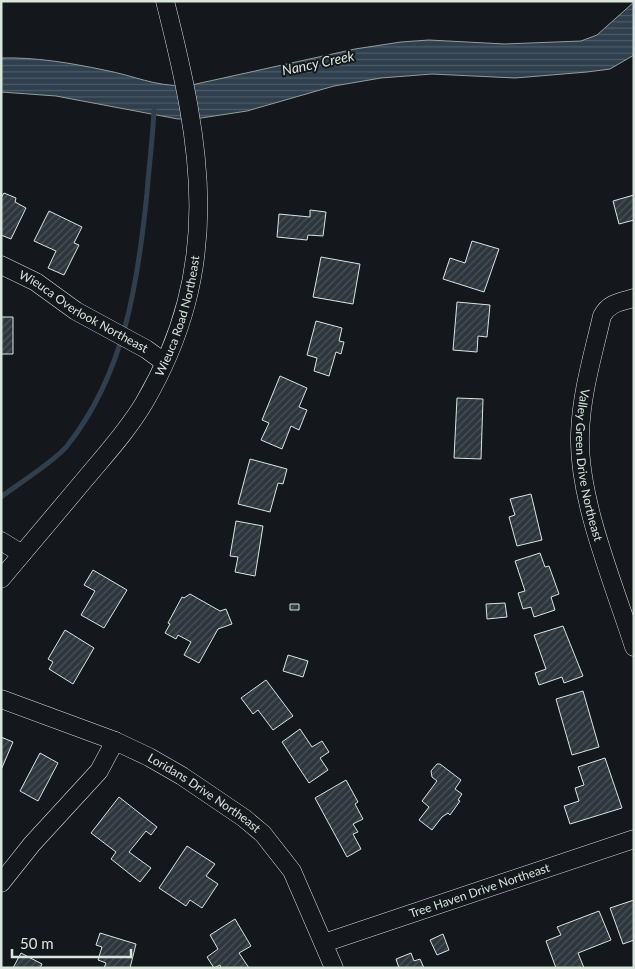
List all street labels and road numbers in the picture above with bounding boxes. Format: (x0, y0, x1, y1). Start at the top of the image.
street label: Wieuca Road Northeast (152, 254, 202, 378)
street label: Wieuca Overlook Northeast (17, 267, 151, 356)
street label: Valley Green Drive Northeast (573, 388, 606, 543)
street label: Loridans Drive Northeast (145, 750, 264, 836)
street label: Tree Haven Drive Northeast (407, 860, 552, 921)

